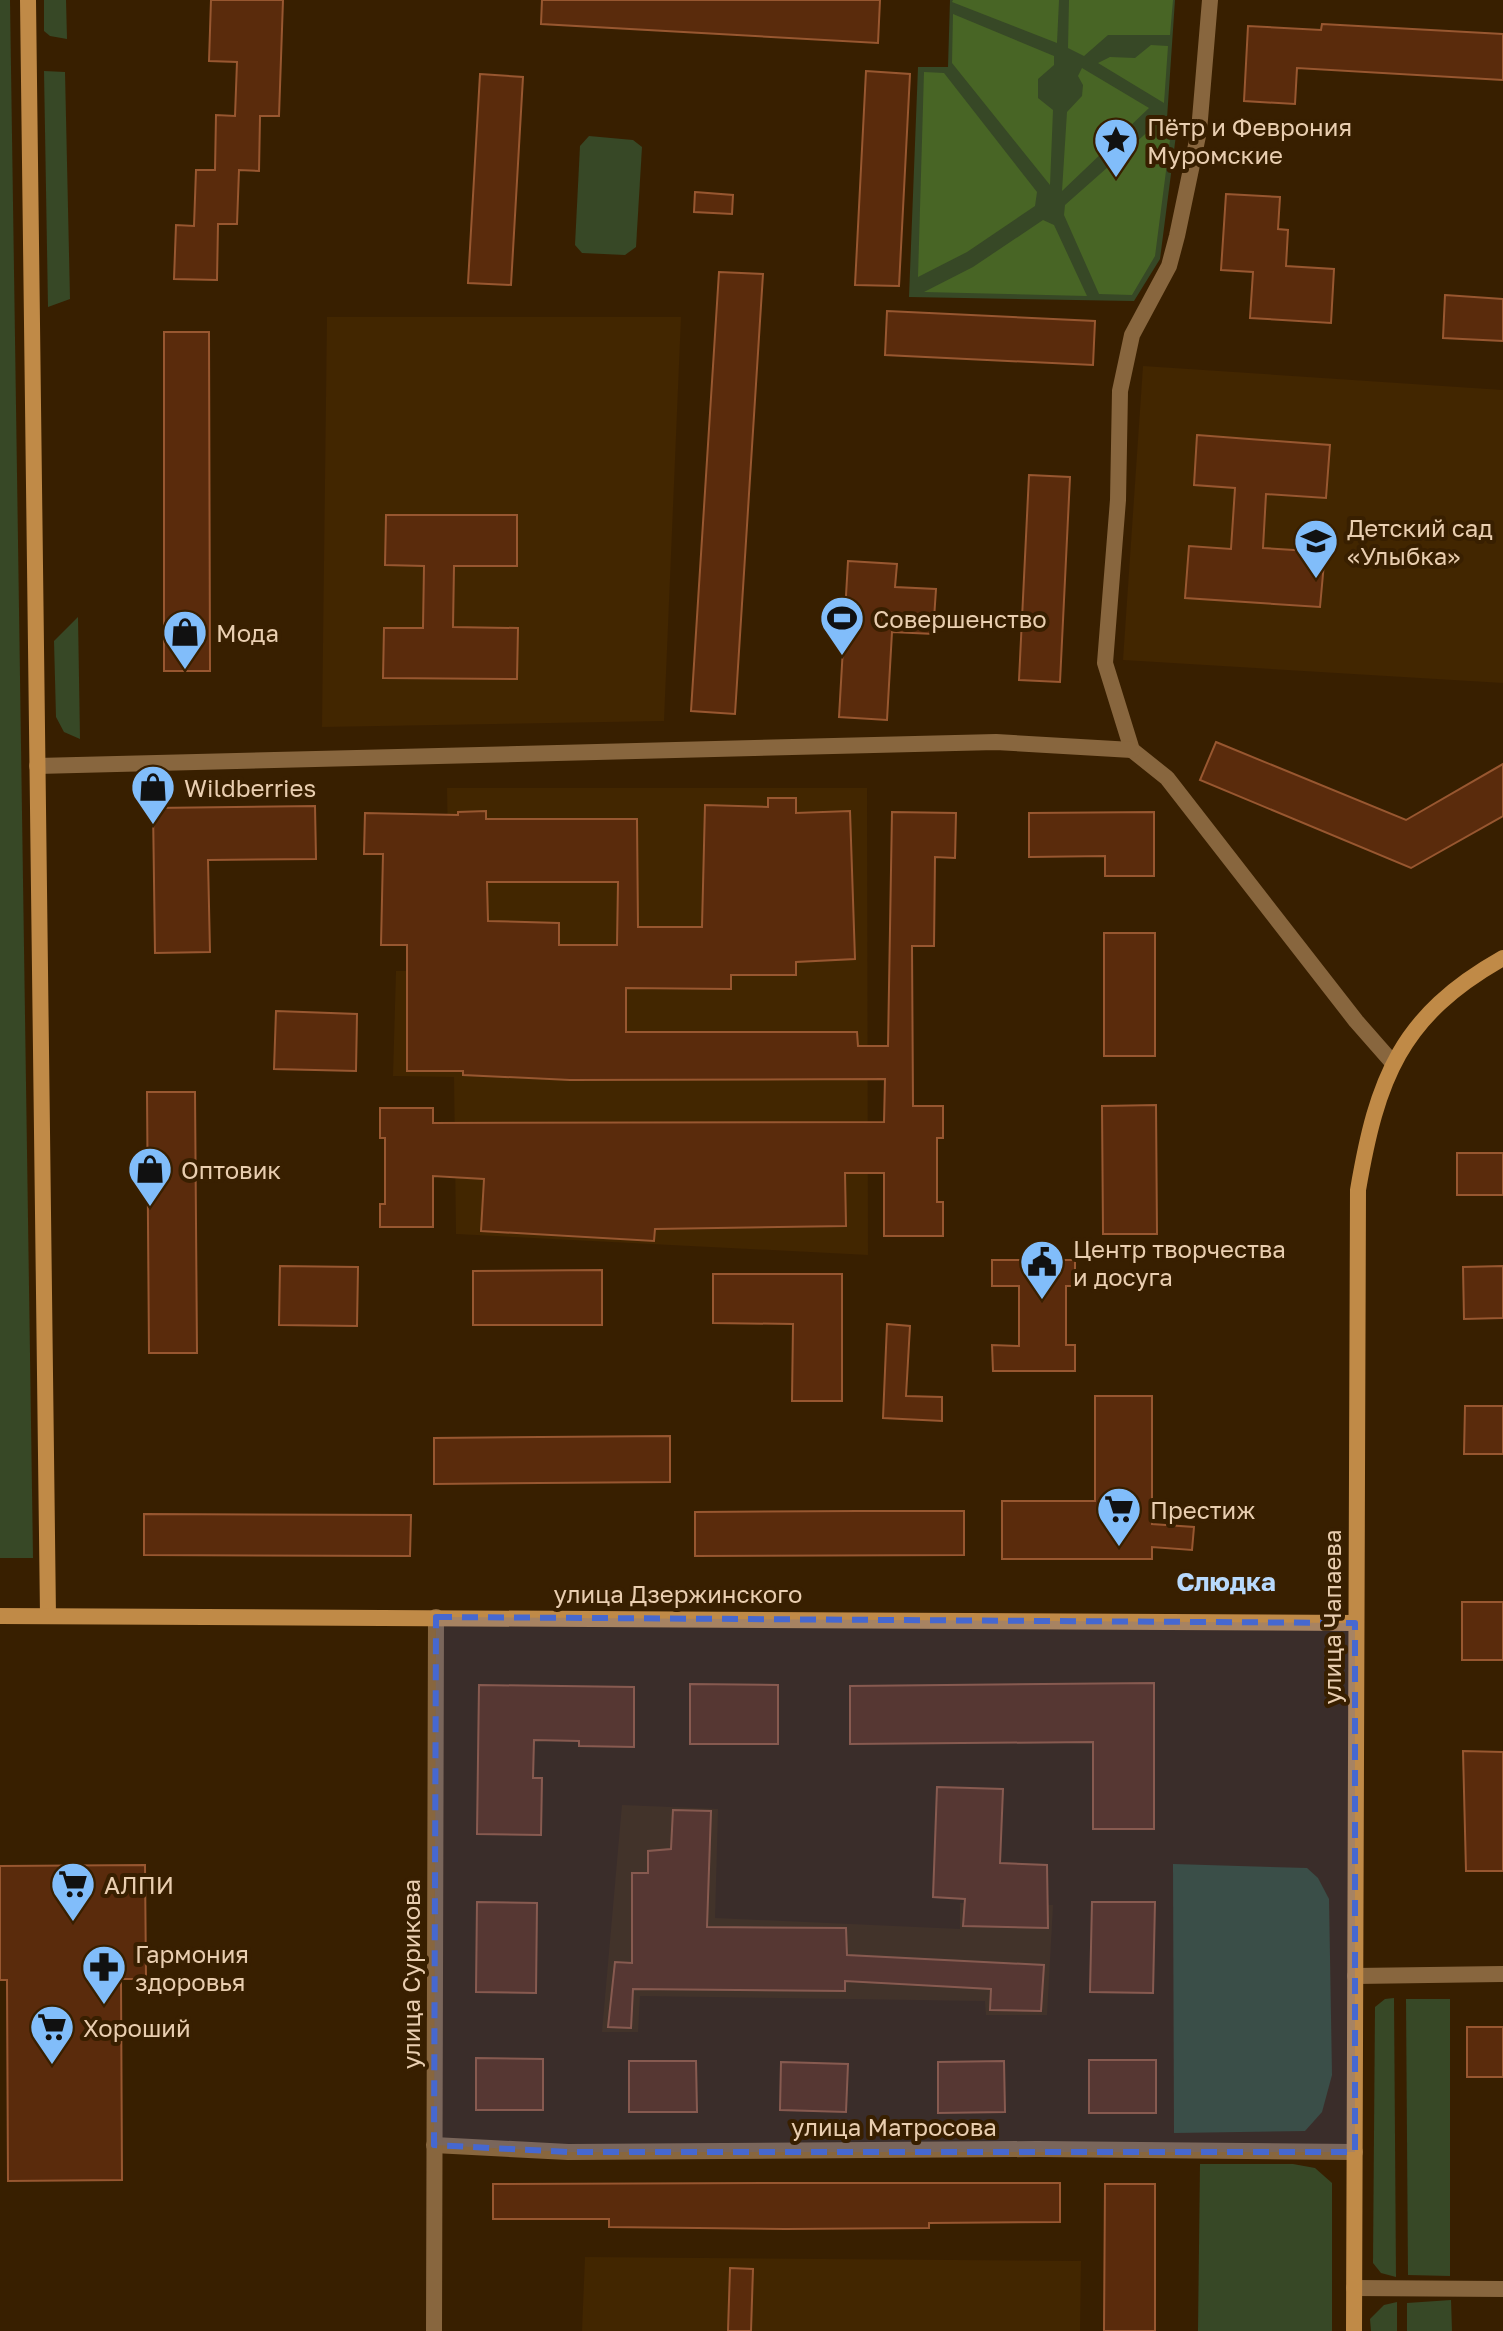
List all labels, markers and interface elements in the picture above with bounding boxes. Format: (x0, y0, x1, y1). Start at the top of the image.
place label: Пётр и Феврония Муромские (1147, 112, 1352, 169)
place icon: Пётр и Феврония Муромские (1092, 116, 1140, 179)
place label: Детский сад «Улыбка» (1347, 513, 1493, 570)
school or university icon: Детский сад «Улыбка» (1292, 517, 1340, 580)
sports icon: Совершенство (818, 594, 866, 657)
place label: Совершенство (873, 604, 1047, 633)
shop icon: Мода (161, 608, 209, 671)
place label: Мода (216, 618, 279, 647)
shop icon: Wildberries (129, 763, 177, 826)
place label: Wildberries (184, 773, 316, 802)
shop icon: Оптовик (126, 1145, 174, 1208)
place label: Оптовик (181, 1155, 281, 1184)
place label: Центр творчества и досуга (1073, 1234, 1286, 1291)
public building icon: Центр творчества и досуга (1018, 1238, 1066, 1301)
supermarket icon: Престиж (1095, 1485, 1143, 1548)
place label: Престиж (1150, 1495, 1255, 1524)
street label: улица Чапаева (1317, 1530, 1346, 1704)
district label: Слюдка (1176, 1566, 1276, 1597)
street label: улица Дзержинского (554, 1579, 802, 1608)
supermarket icon: АЛПИ (49, 1860, 97, 1923)
place label: АЛПИ (104, 1870, 174, 1899)
street label: улица Сурикова (396, 1879, 425, 2069)
place label: Гармония здоровья (135, 1939, 249, 1996)
pharmacy icon: Гармония здоровья (80, 1943, 128, 2006)
supermarket icon: Хороший (28, 2003, 76, 2066)
place label: Хороший (83, 2013, 191, 2042)
street label: улица Матросова (791, 2112, 997, 2141)

